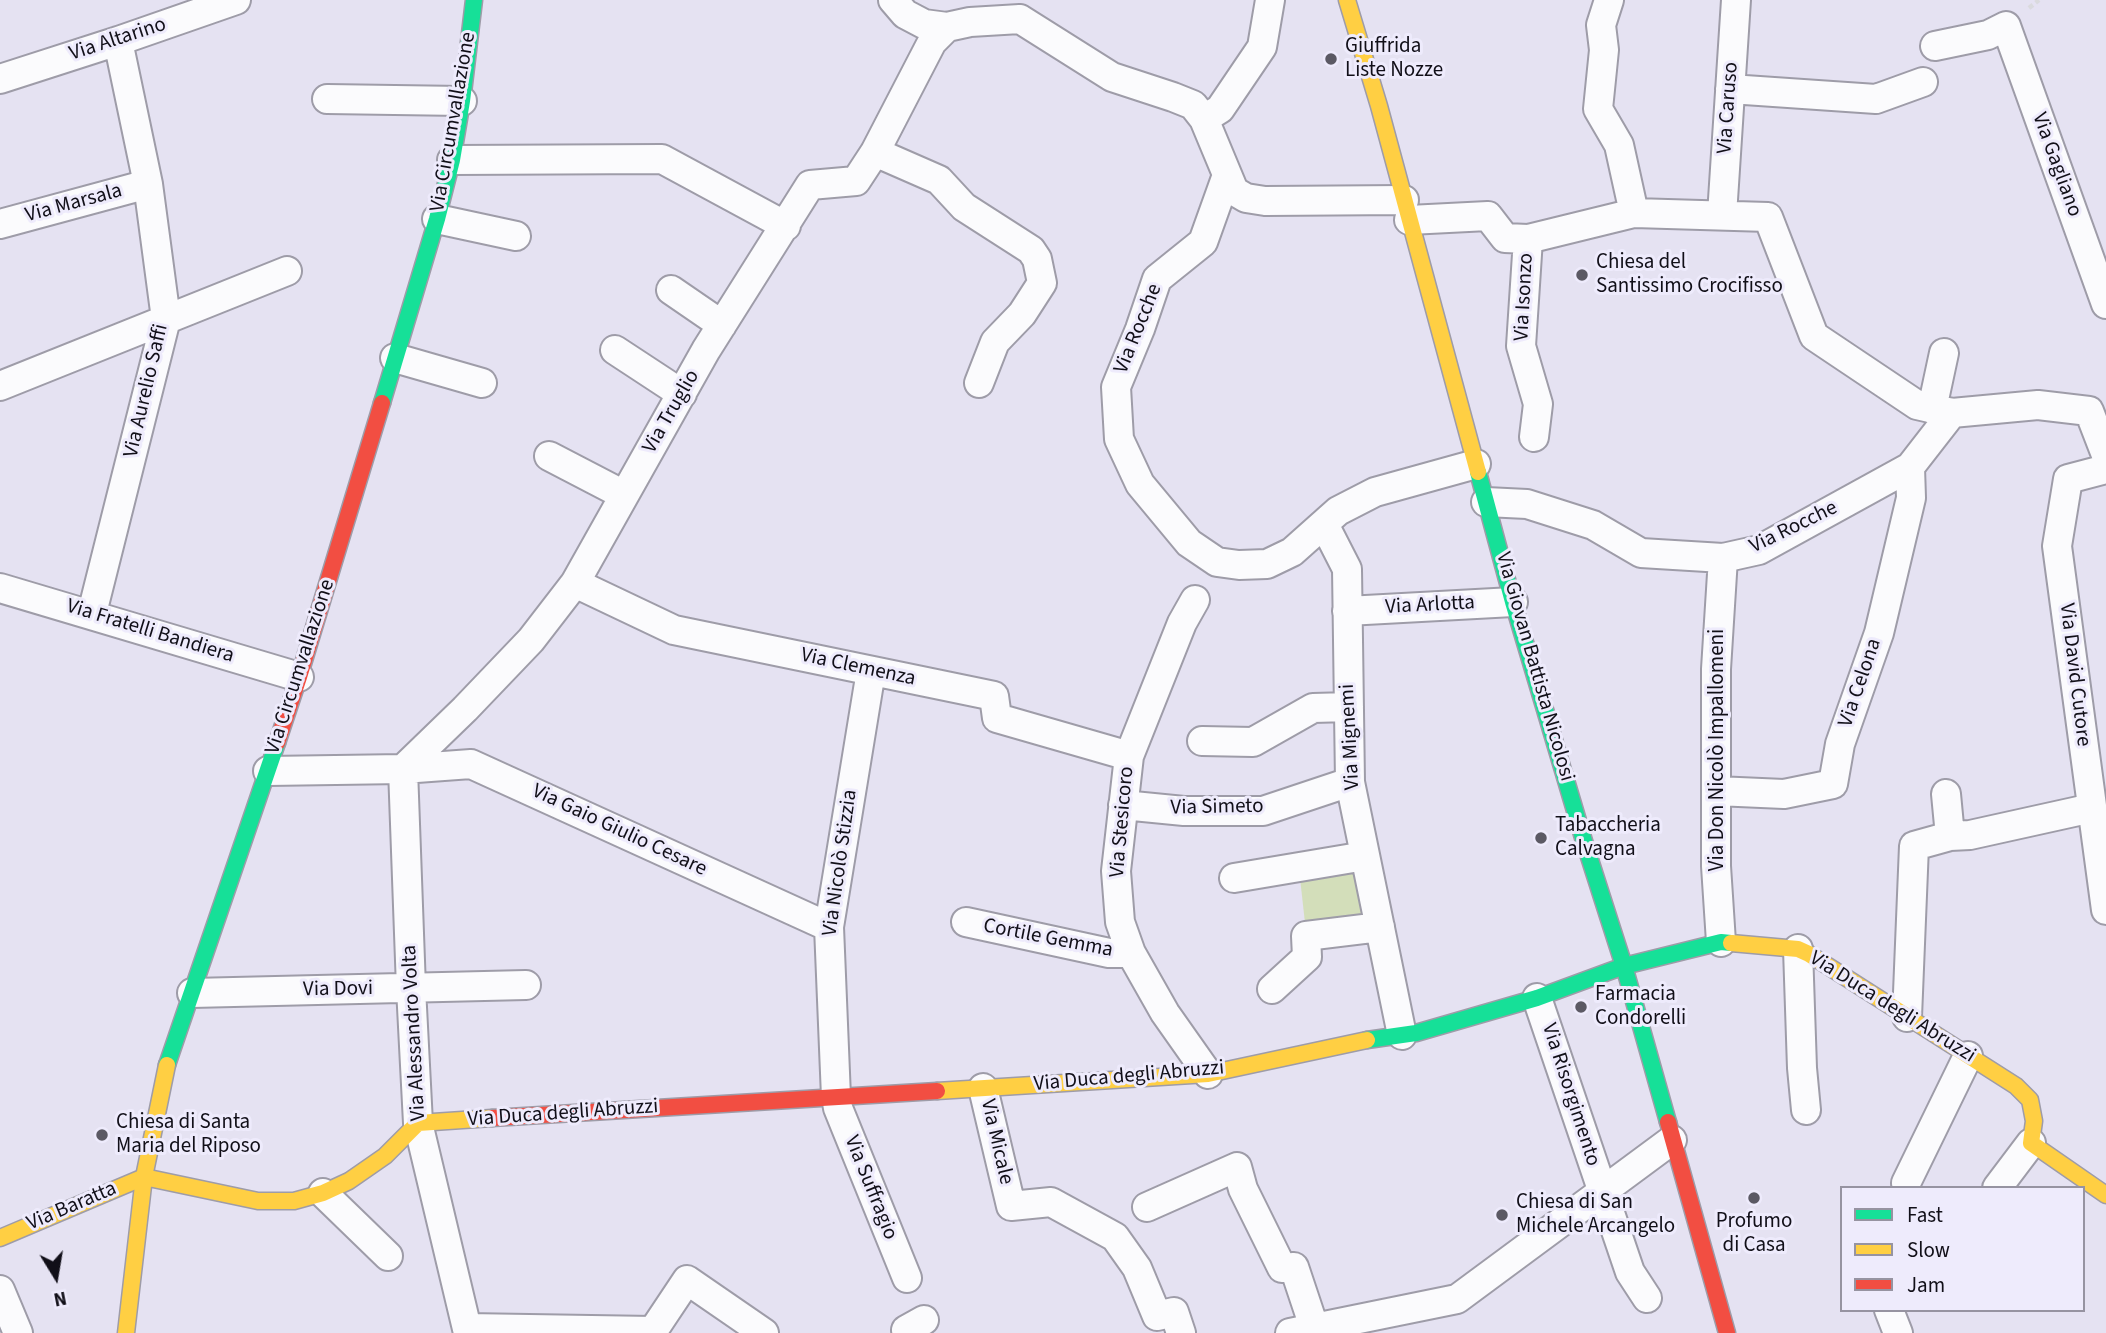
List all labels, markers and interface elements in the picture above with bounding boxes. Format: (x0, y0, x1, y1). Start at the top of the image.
street label: Via Altarino (67, 13, 169, 67)
street label: Via Circumvallazione (426, 30, 482, 214)
place label: Giuffrida Liste Nozze (1345, 34, 1443, 84)
marker: Giuffrida Liste Nozze (1323, 51, 1339, 67)
street label: Via Caruso (1713, 61, 1745, 155)
street label: Via Gagliano (2026, 110, 2086, 220)
street label: Via Marsala (23, 179, 125, 229)
place label: Chiesa del Santissimo Crocifisso (1596, 250, 1783, 300)
street label: Via Isonzo (1510, 252, 1540, 342)
marker: Chiesa del Santissimo Crocifisso (1574, 267, 1590, 283)
street label: Via Rocche (1110, 281, 1168, 377)
street label: Via Aurelio Saffi (119, 322, 175, 460)
street label: Via Truglio (638, 366, 706, 458)
street label: Via Rocche (1746, 496, 1842, 560)
street label: Via Giovan Battista Nicolosi (1489, 550, 1579, 784)
street label: Via Circumvallazione (261, 577, 341, 757)
street label: Via Arlotta (1385, 591, 1475, 621)
street label: Via Fratelli Bandiera (63, 594, 237, 670)
street label: Via David Cutore (2053, 602, 2095, 748)
street label: Via Don Nicolò Impallomeni (1705, 629, 1731, 871)
street label: Via Celona (1834, 635, 1888, 731)
street label: Via Clemenza (798, 644, 918, 692)
street label: Via Mignemi (1336, 683, 1366, 791)
street label: Via Stesicoro (1106, 765, 1140, 879)
street label: Via Gaio Giulio Cesare (528, 779, 710, 883)
street label: Via Nicolò Stizzia (818, 788, 864, 938)
street label: Via Simeto (1170, 795, 1264, 821)
place label: Tabaccheria Calvagna (1555, 813, 1661, 863)
marker: Tabaccheria Calvagna (1533, 830, 1549, 846)
street label: Cortile Gemma (981, 914, 1115, 964)
street label: Via Alessandro Volta (398, 944, 432, 1122)
street label: Via Duca degli Abruzzi (1804, 947, 1980, 1069)
street label: Via Dovi (303, 977, 373, 1003)
place label: Farmacia Condorelli (1595, 982, 1686, 1032)
marker: Farmacia Condorelli (1573, 999, 1589, 1015)
street label: Via Risorgimento (1535, 1021, 1605, 1169)
street label: Via Duca degli Abruzzi (1033, 1056, 1225, 1098)
street label: Via Duca degli Abruzzi (467, 1095, 659, 1133)
street label: Via Micale (974, 1097, 1018, 1187)
place label: Chiesa di Santa Maria del Riposo (116, 1110, 261, 1160)
marker: Chiesa di Santa Maria del Riposo (94, 1127, 110, 1143)
street label: Via Suffragio (838, 1132, 902, 1244)
street label: Via Baratta (23, 1177, 121, 1237)
legend (1840, 1186, 2085, 1312)
place label: Chiesa di San Michele Arcangelo (1516, 1190, 1675, 1240)
marker: Profumo di Casa (1746, 1190, 1762, 1206)
text: Fast (1907, 1200, 1943, 1230)
marker: Chiesa di San Michele Arcangelo (1494, 1207, 1510, 1223)
place label: Profumo di Casa (1716, 1209, 1792, 1259)
text: Slow (1907, 1235, 1950, 1265)
north arrow (21, 1242, 91, 1312)
text: Jam (1907, 1270, 1945, 1300)
text: N (51, 1284, 69, 1313)

